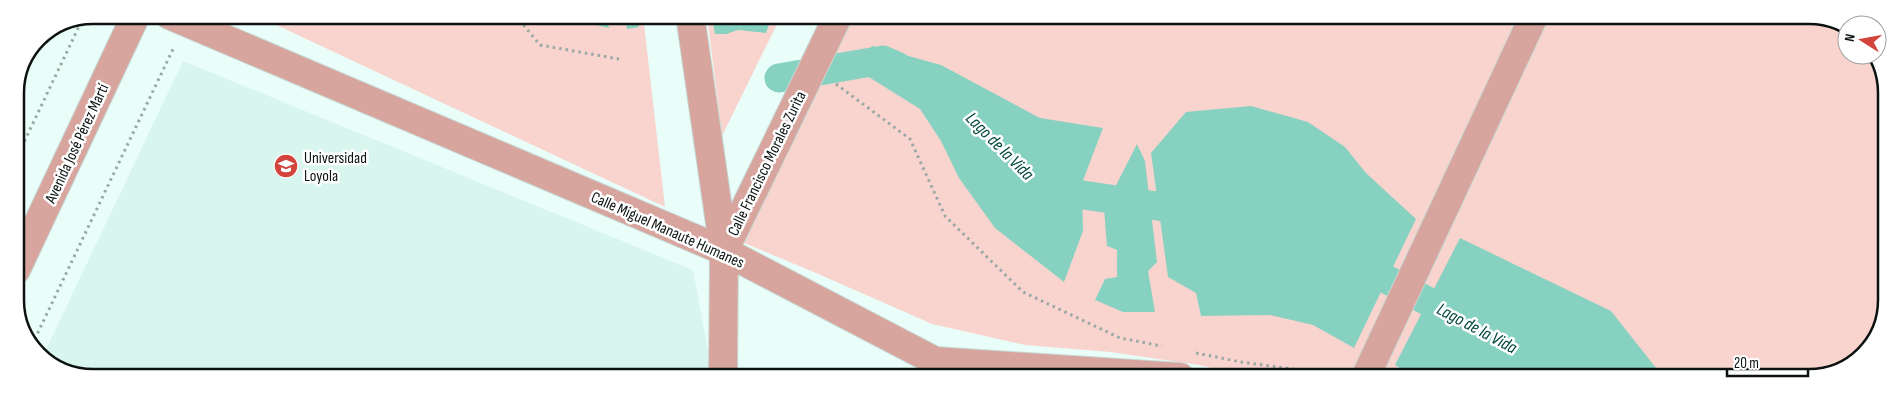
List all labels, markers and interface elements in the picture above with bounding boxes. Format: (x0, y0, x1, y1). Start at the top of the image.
north arrow (1837, 15, 1887, 65)
text: N (1841, 32, 1859, 43)
street label: Avenida José Pérez Martí (41, 81, 113, 207)
street label: Calle Francisco Morales Zurita (724, 88, 811, 239)
water label: Lago de la Vida (961, 108, 1039, 185)
place label: Universidad Loyola (304, 149, 367, 186)
school or university icon: Universidad Loyola (273, 153, 299, 179)
street label: Calle Miguel Manaute Humanes (588, 188, 747, 273)
water label: Lago de la Vida (1433, 299, 1521, 359)
scale bar (1727, 346, 1808, 378)
text: 20 m (1734, 354, 1759, 373)

